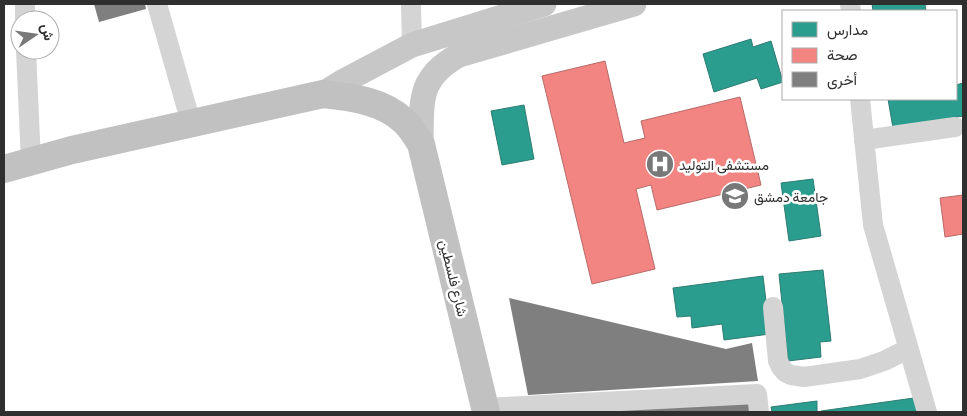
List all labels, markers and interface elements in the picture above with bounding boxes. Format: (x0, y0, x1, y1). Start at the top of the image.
north arrow (10, 10, 60, 60)
legend (782, 10, 957, 100)
text: مدارس (827, 20, 868, 40)
text: ش (37, 22, 58, 42)
text: صحة (827, 45, 858, 63)
text: أخرى (827, 70, 857, 90)
hospital icon: مستشفى التوليد (645, 149, 675, 179)
place label: مستشفى التوليد (679, 156, 769, 174)
school or university icon: جامعة دمشق (720, 181, 750, 211)
place label: جامعة دمشق (754, 188, 828, 206)
street label: شارع فلسطين (433, 238, 472, 319)

